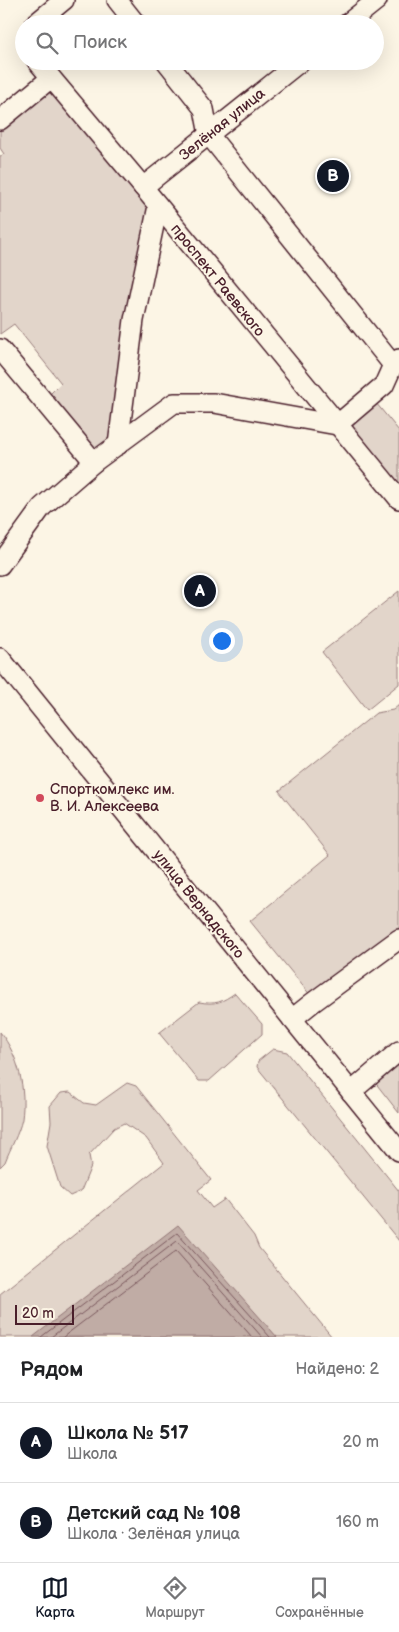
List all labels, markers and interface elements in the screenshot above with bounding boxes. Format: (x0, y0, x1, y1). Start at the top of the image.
search box (15, 15, 384, 70)
icon: search (33, 29, 61, 57)
text: Поиск (73, 31, 127, 54)
street label: Зелёная улица (175, 84, 269, 165)
pin: B (317, 157, 349, 195)
street label: проспект Раевского (166, 220, 269, 341)
pin: A (184, 572, 216, 610)
your location (209, 628, 235, 654)
place label: Спорткомлекс им. В. И. Алексеева (50, 780, 175, 816)
marker: Спорткомлекс им. В. И. Алексеева (34, 792, 46, 804)
street label: улица Вернадского (149, 846, 248, 963)
scale bar (15, 1302, 74, 1325)
text: 20 m (22, 1305, 54, 1322)
text: Рядом (20, 1357, 83, 1382)
text: Найдено: 2 (295, 1360, 379, 1379)
text: Школа № 517 (67, 1422, 189, 1445)
text: A (31, 1433, 41, 1452)
text: 20 m (343, 1433, 379, 1452)
text: Школа (67, 1445, 117, 1464)
text: Детский сад № 108 (67, 1502, 241, 1525)
text: B (30, 1513, 42, 1532)
text: 160 m (336, 1513, 379, 1532)
text: Школа · Зелёная улица (67, 1525, 240, 1544)
tab: Карта (35, 1574, 75, 1621)
tab: Маршрут (145, 1574, 205, 1621)
tab: Сохранённые (275, 1574, 364, 1621)

